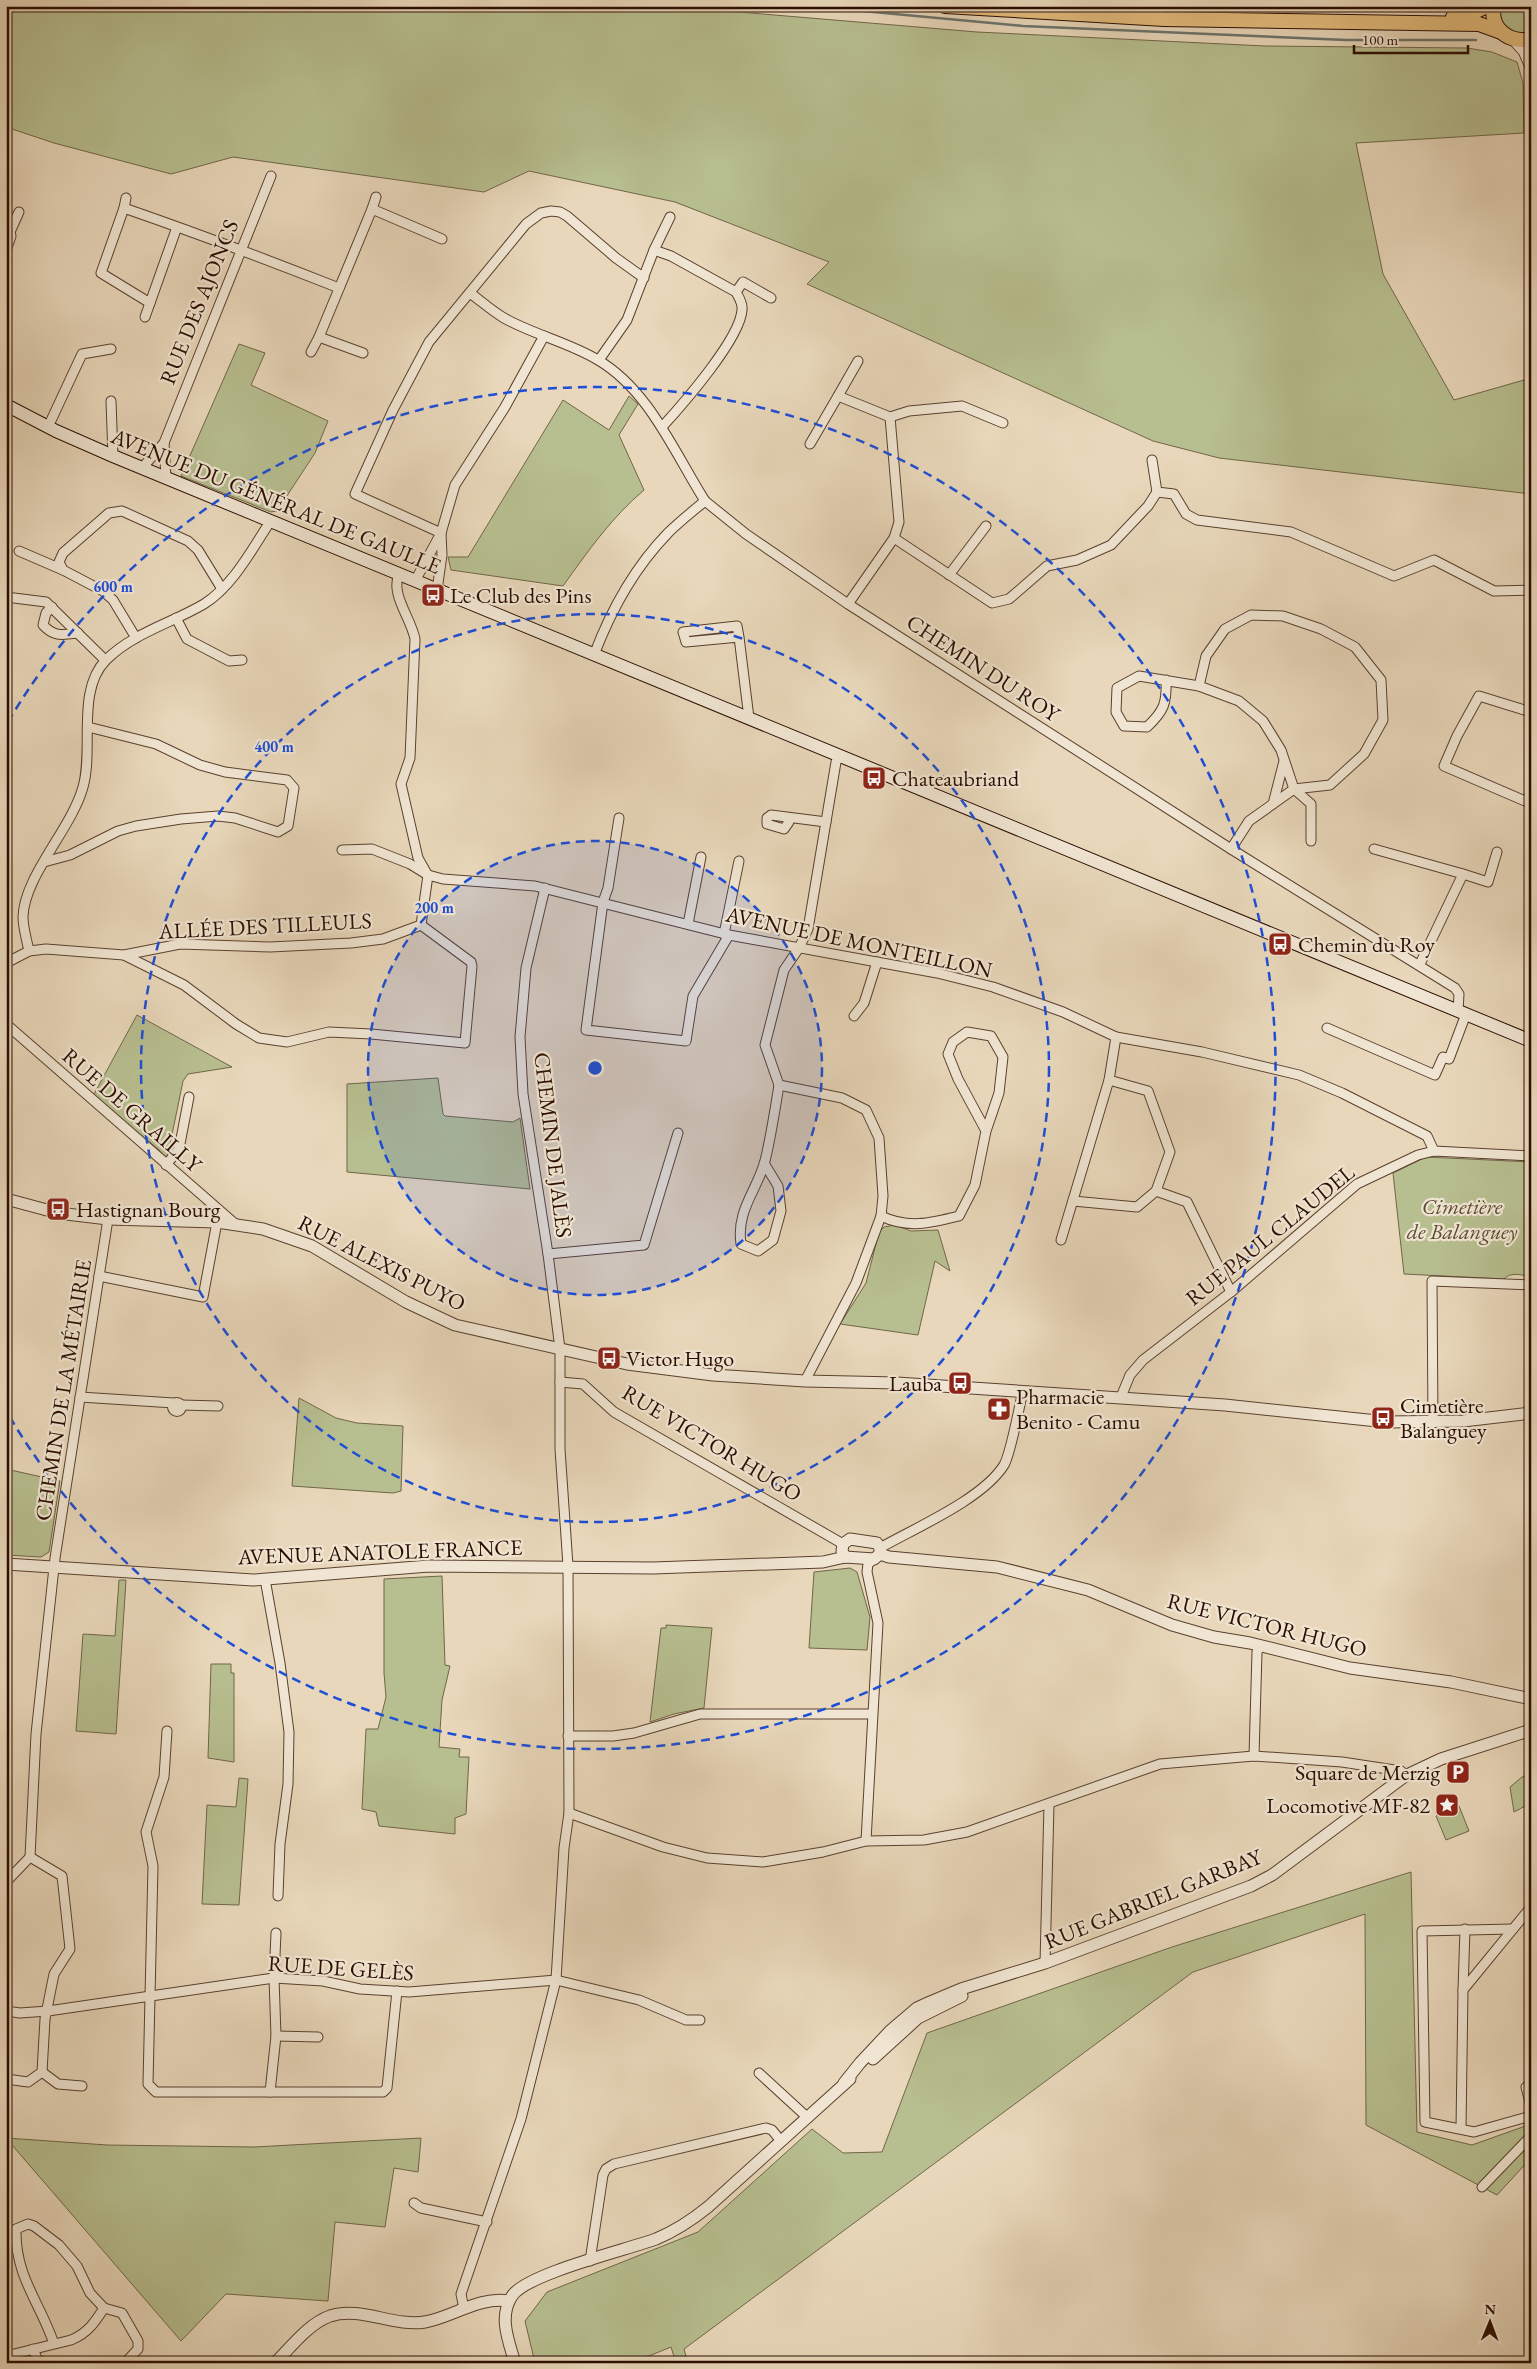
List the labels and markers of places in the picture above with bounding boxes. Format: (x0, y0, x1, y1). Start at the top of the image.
place label: Le Club des Pins (450, 581, 592, 610)
bus stop icon: Le Club des Pins (420, 582, 446, 608)
place label: Chateaubriand (892, 764, 1020, 793)
bus stop icon: Chateaubriand (861, 765, 887, 791)
place label: Chemin du Roy (1298, 930, 1435, 959)
bus stop icon: Chemin du Roy (1267, 931, 1293, 957)
centre of rings (586, 1059, 604, 1077)
place label: Hastignan Bourg (76, 1195, 221, 1224)
bus stop icon: Hastignan Bourg (45, 1196, 71, 1222)
place label: Victor Hugo (626, 1344, 734, 1373)
bus stop icon: Victor Hugo (596, 1345, 622, 1371)
place label: Lauba (889, 1369, 942, 1398)
bus stop icon: Lauba (947, 1370, 973, 1396)
place label: Pharmacie Benito - Camu (1016, 1382, 1141, 1436)
place label: Cimetière Balanguey (1400, 1391, 1487, 1445)
pharmacy icon: Pharmacie Benito - Camu (986, 1396, 1012, 1422)
bus stop icon: Cimetière Balanguey (1370, 1405, 1396, 1431)
place label: Square de Merzig (1295, 1758, 1440, 1787)
parking icon: Square de Merzig (1445, 1759, 1471, 1785)
place label: Locomotive MF-82 (1266, 1791, 1430, 1820)
place icon: Locomotive MF-82 (1434, 1792, 1460, 1818)

